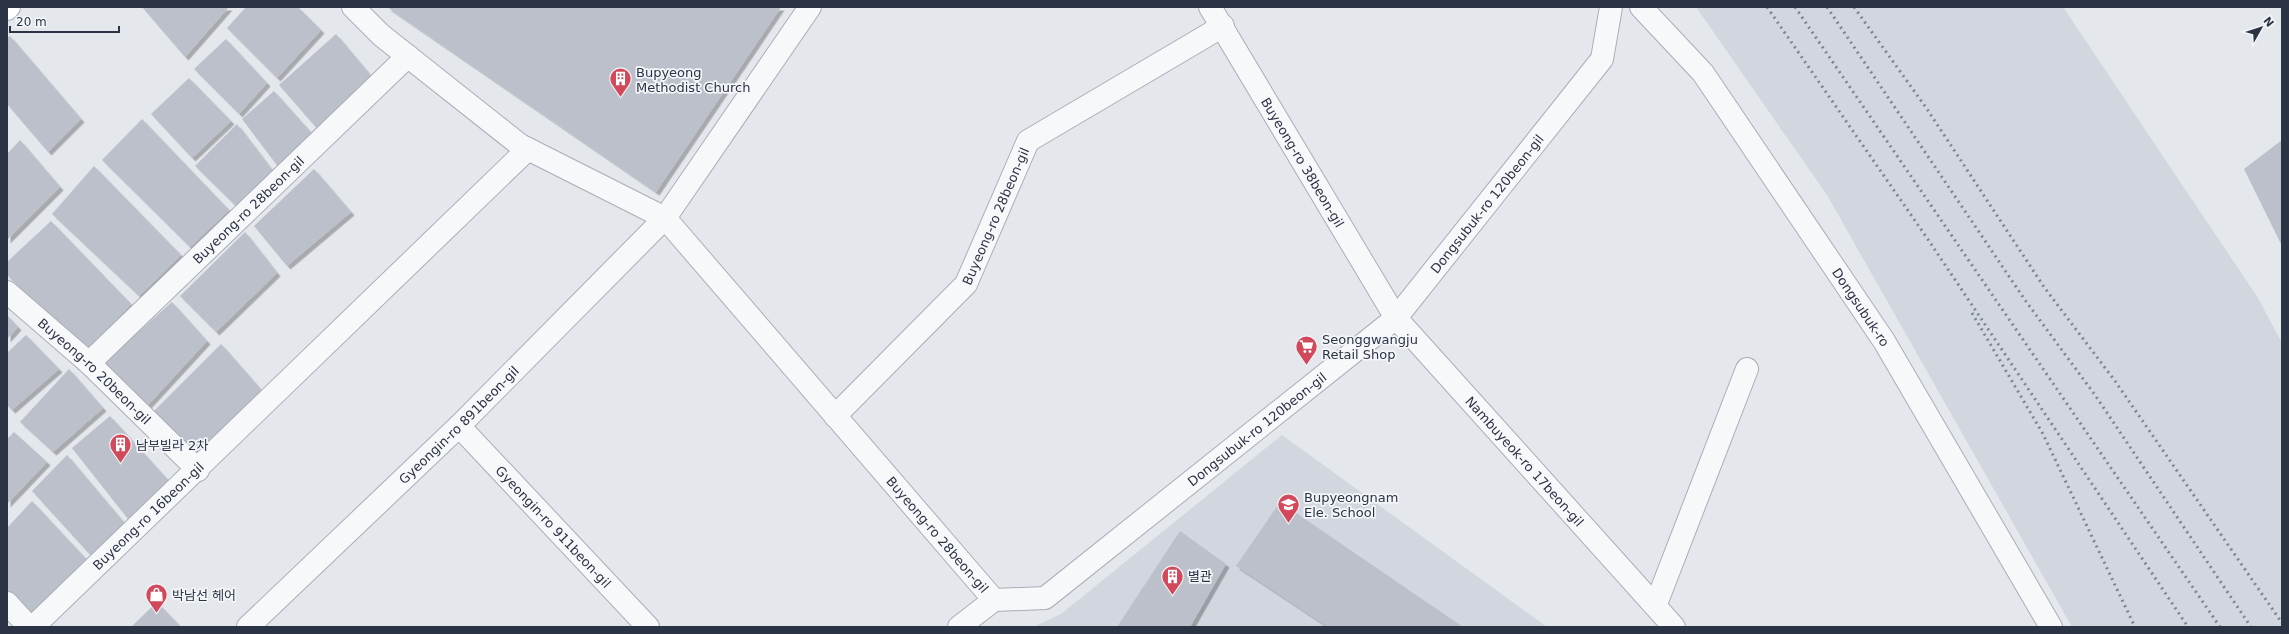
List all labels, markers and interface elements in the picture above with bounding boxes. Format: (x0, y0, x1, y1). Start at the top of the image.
scale bar (10, 8, 119, 34)
north arrow (2241, 8, 2281, 48)
text: N (2260, 14, 2276, 30)
text: 20 m (16, 15, 47, 29)
place label: Bupyeong Methodist Church (636, 65, 750, 95)
building icon: Bupyeong Methodist Church (607, 66, 633, 99)
street label: Buyeong-ro 38beon-gil (1258, 95, 1347, 230)
street label: Dongsubuk-ro 120beon-gil (1428, 132, 1547, 276)
street label: Buyeong-ro 28beon-gil (959, 145, 1032, 287)
street label: Buyeong-ro 28beon-gil (190, 153, 307, 267)
street label: Dongsubuk-ro (1829, 265, 1892, 349)
street label: Buyeong-ro 20beon-gil (35, 315, 154, 427)
place label: Seonggwangju Retail Shop (1322, 332, 1418, 362)
supermarket icon: Seonggwangju Retail Shop (1294, 333, 1320, 366)
street label: Gyeongin-ro 891beon-gil (396, 363, 522, 487)
street label: Dongsubuk-ro 120beon-gil (1185, 370, 1329, 489)
street label: Nambuyeok-ro 17beon-gil (1462, 394, 1587, 529)
building icon: 남부빌라 2차 (107, 432, 133, 465)
place label: 남부빌라 2차 (136, 438, 208, 453)
street label: Buyeong-ro 16beon-gil (90, 459, 207, 573)
street label: Gyeongin-ro 911beon-gil (492, 463, 614, 591)
street label: Buyeong-ro 28beon-gil (883, 474, 991, 596)
place label: Bupyeongnam Ele. School (1304, 490, 1398, 520)
school or university icon: Bupyeongnam Ele. School (1275, 491, 1301, 524)
building icon: 별관 (1160, 563, 1186, 596)
place label: 별관 (1188, 569, 1212, 584)
shop icon: 박남선 헤어 (143, 582, 169, 615)
place label: 박남선 헤어 (172, 588, 236, 603)

